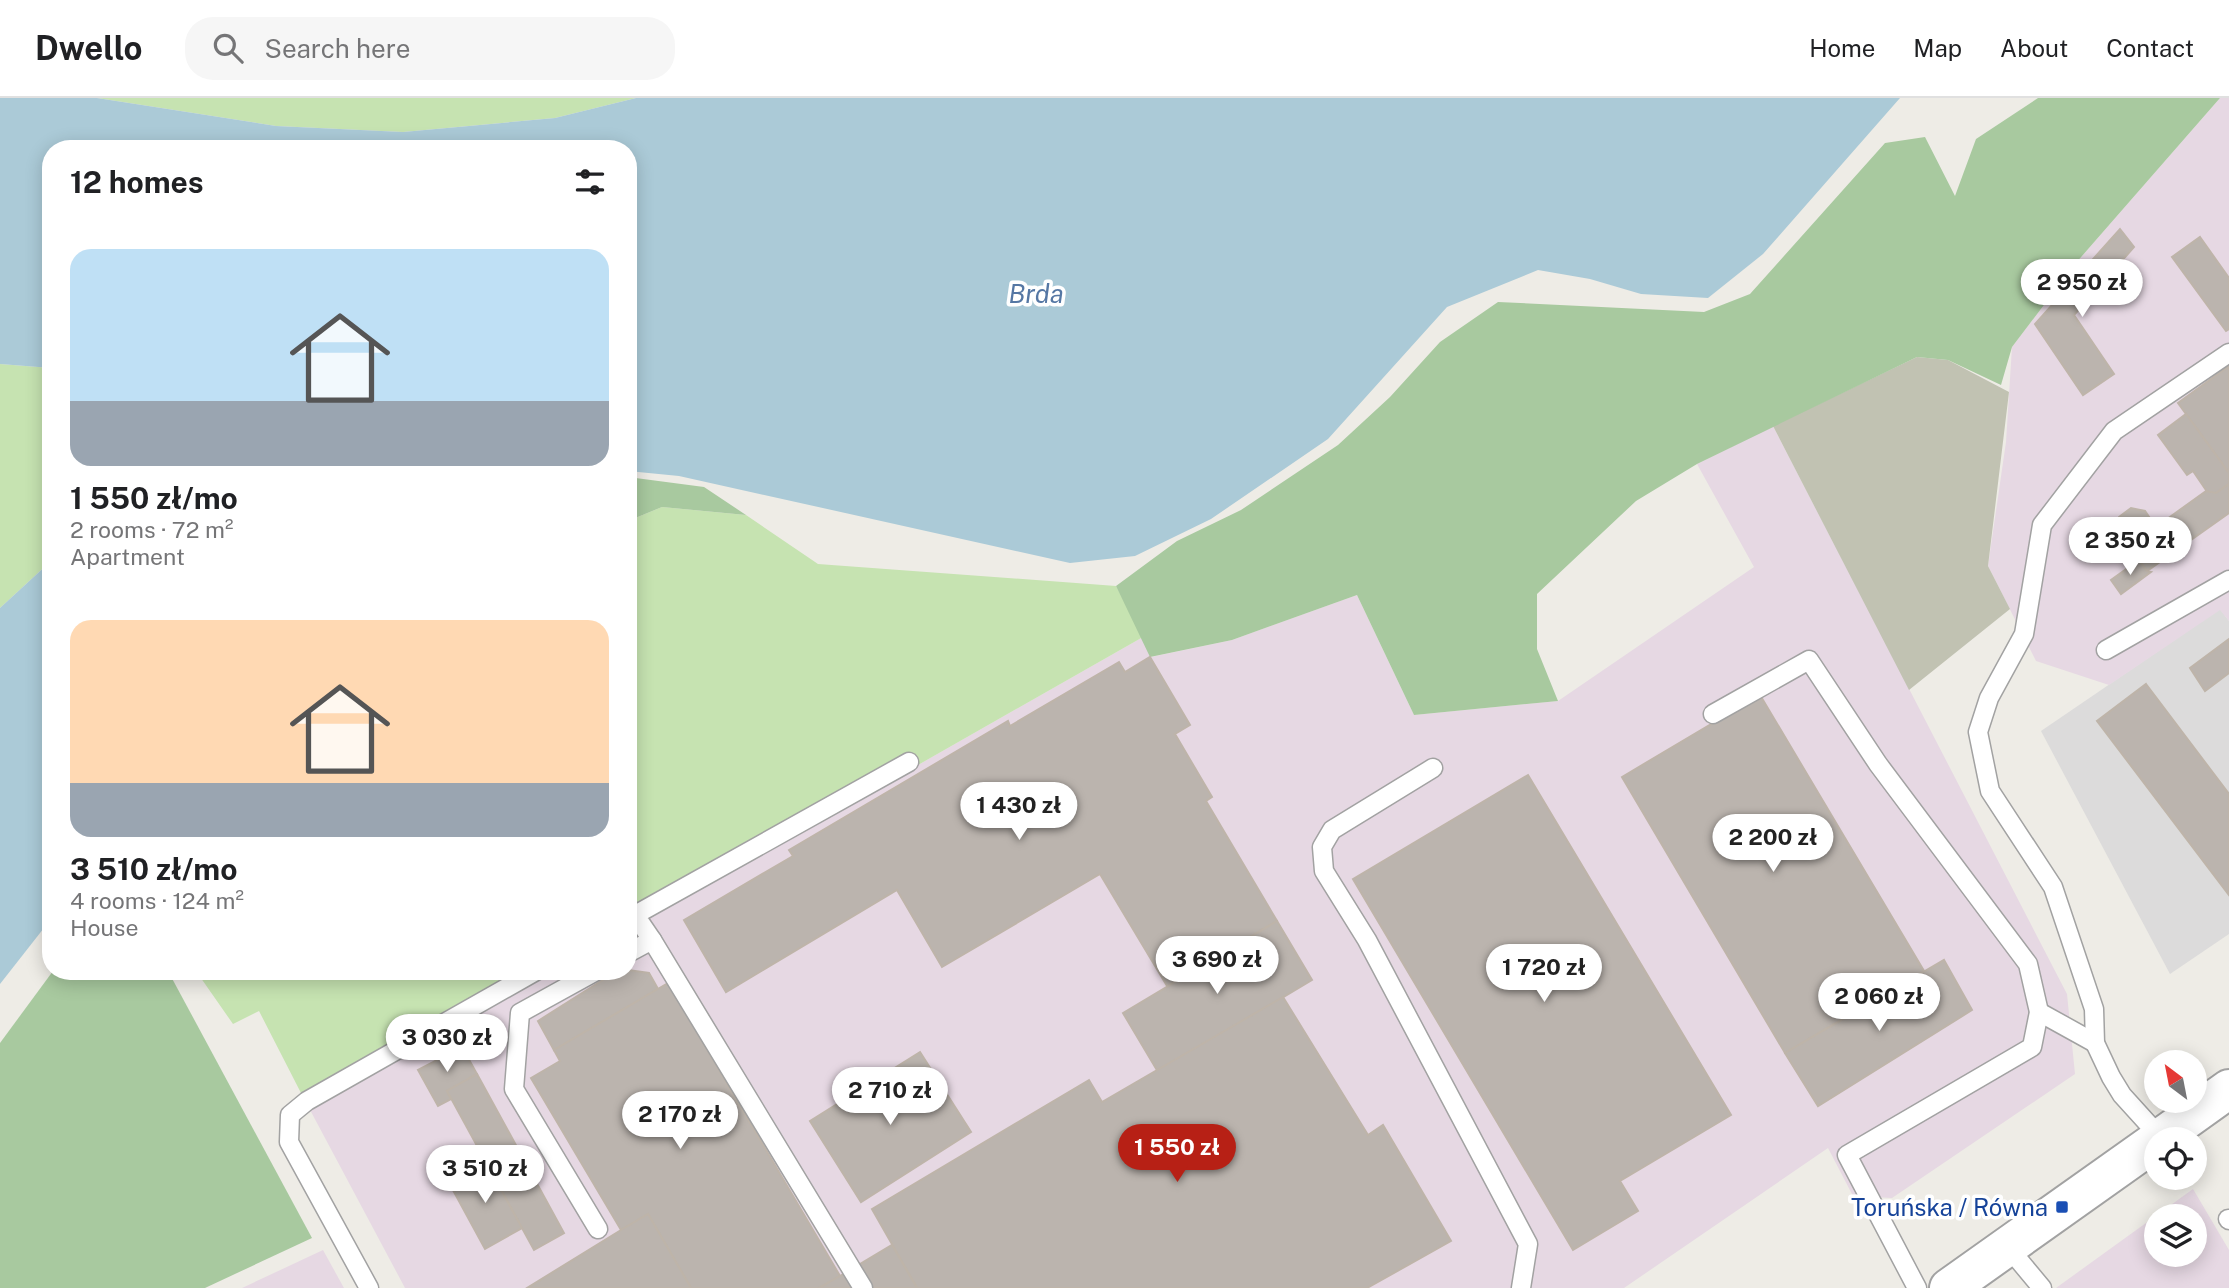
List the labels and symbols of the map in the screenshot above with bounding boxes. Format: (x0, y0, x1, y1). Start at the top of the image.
pin: 2 950 zł (2010, 260, 2154, 319)
water label: Brda (1008, 278, 1064, 309)
pin: 2 350 zł (2058, 518, 2202, 577)
pin: 1 430 zł (947, 782, 1091, 842)
pin: 2 200 zł (1701, 814, 1845, 874)
pin: 3 690 zł (1145, 936, 1289, 996)
pin: 1 720 zł (1472, 944, 1616, 1004)
pin: 2 060 zł (1807, 974, 1951, 1033)
pin: 3 030 zł (375, 1014, 519, 1074)
north arrow (2144, 1050, 2207, 1113)
pin: 2 710 zł (818, 1068, 962, 1127)
pin: 2 170 zł (608, 1091, 752, 1151)
pin: 1 550 zł (1105, 1124, 1249, 1184)
pin: 3 510 zł (413, 1146, 557, 1205)
place label: Toruńska / Równa (1851, 1193, 2048, 1221)
marker: Toruńska / Równa (2054, 1199, 2070, 1215)

